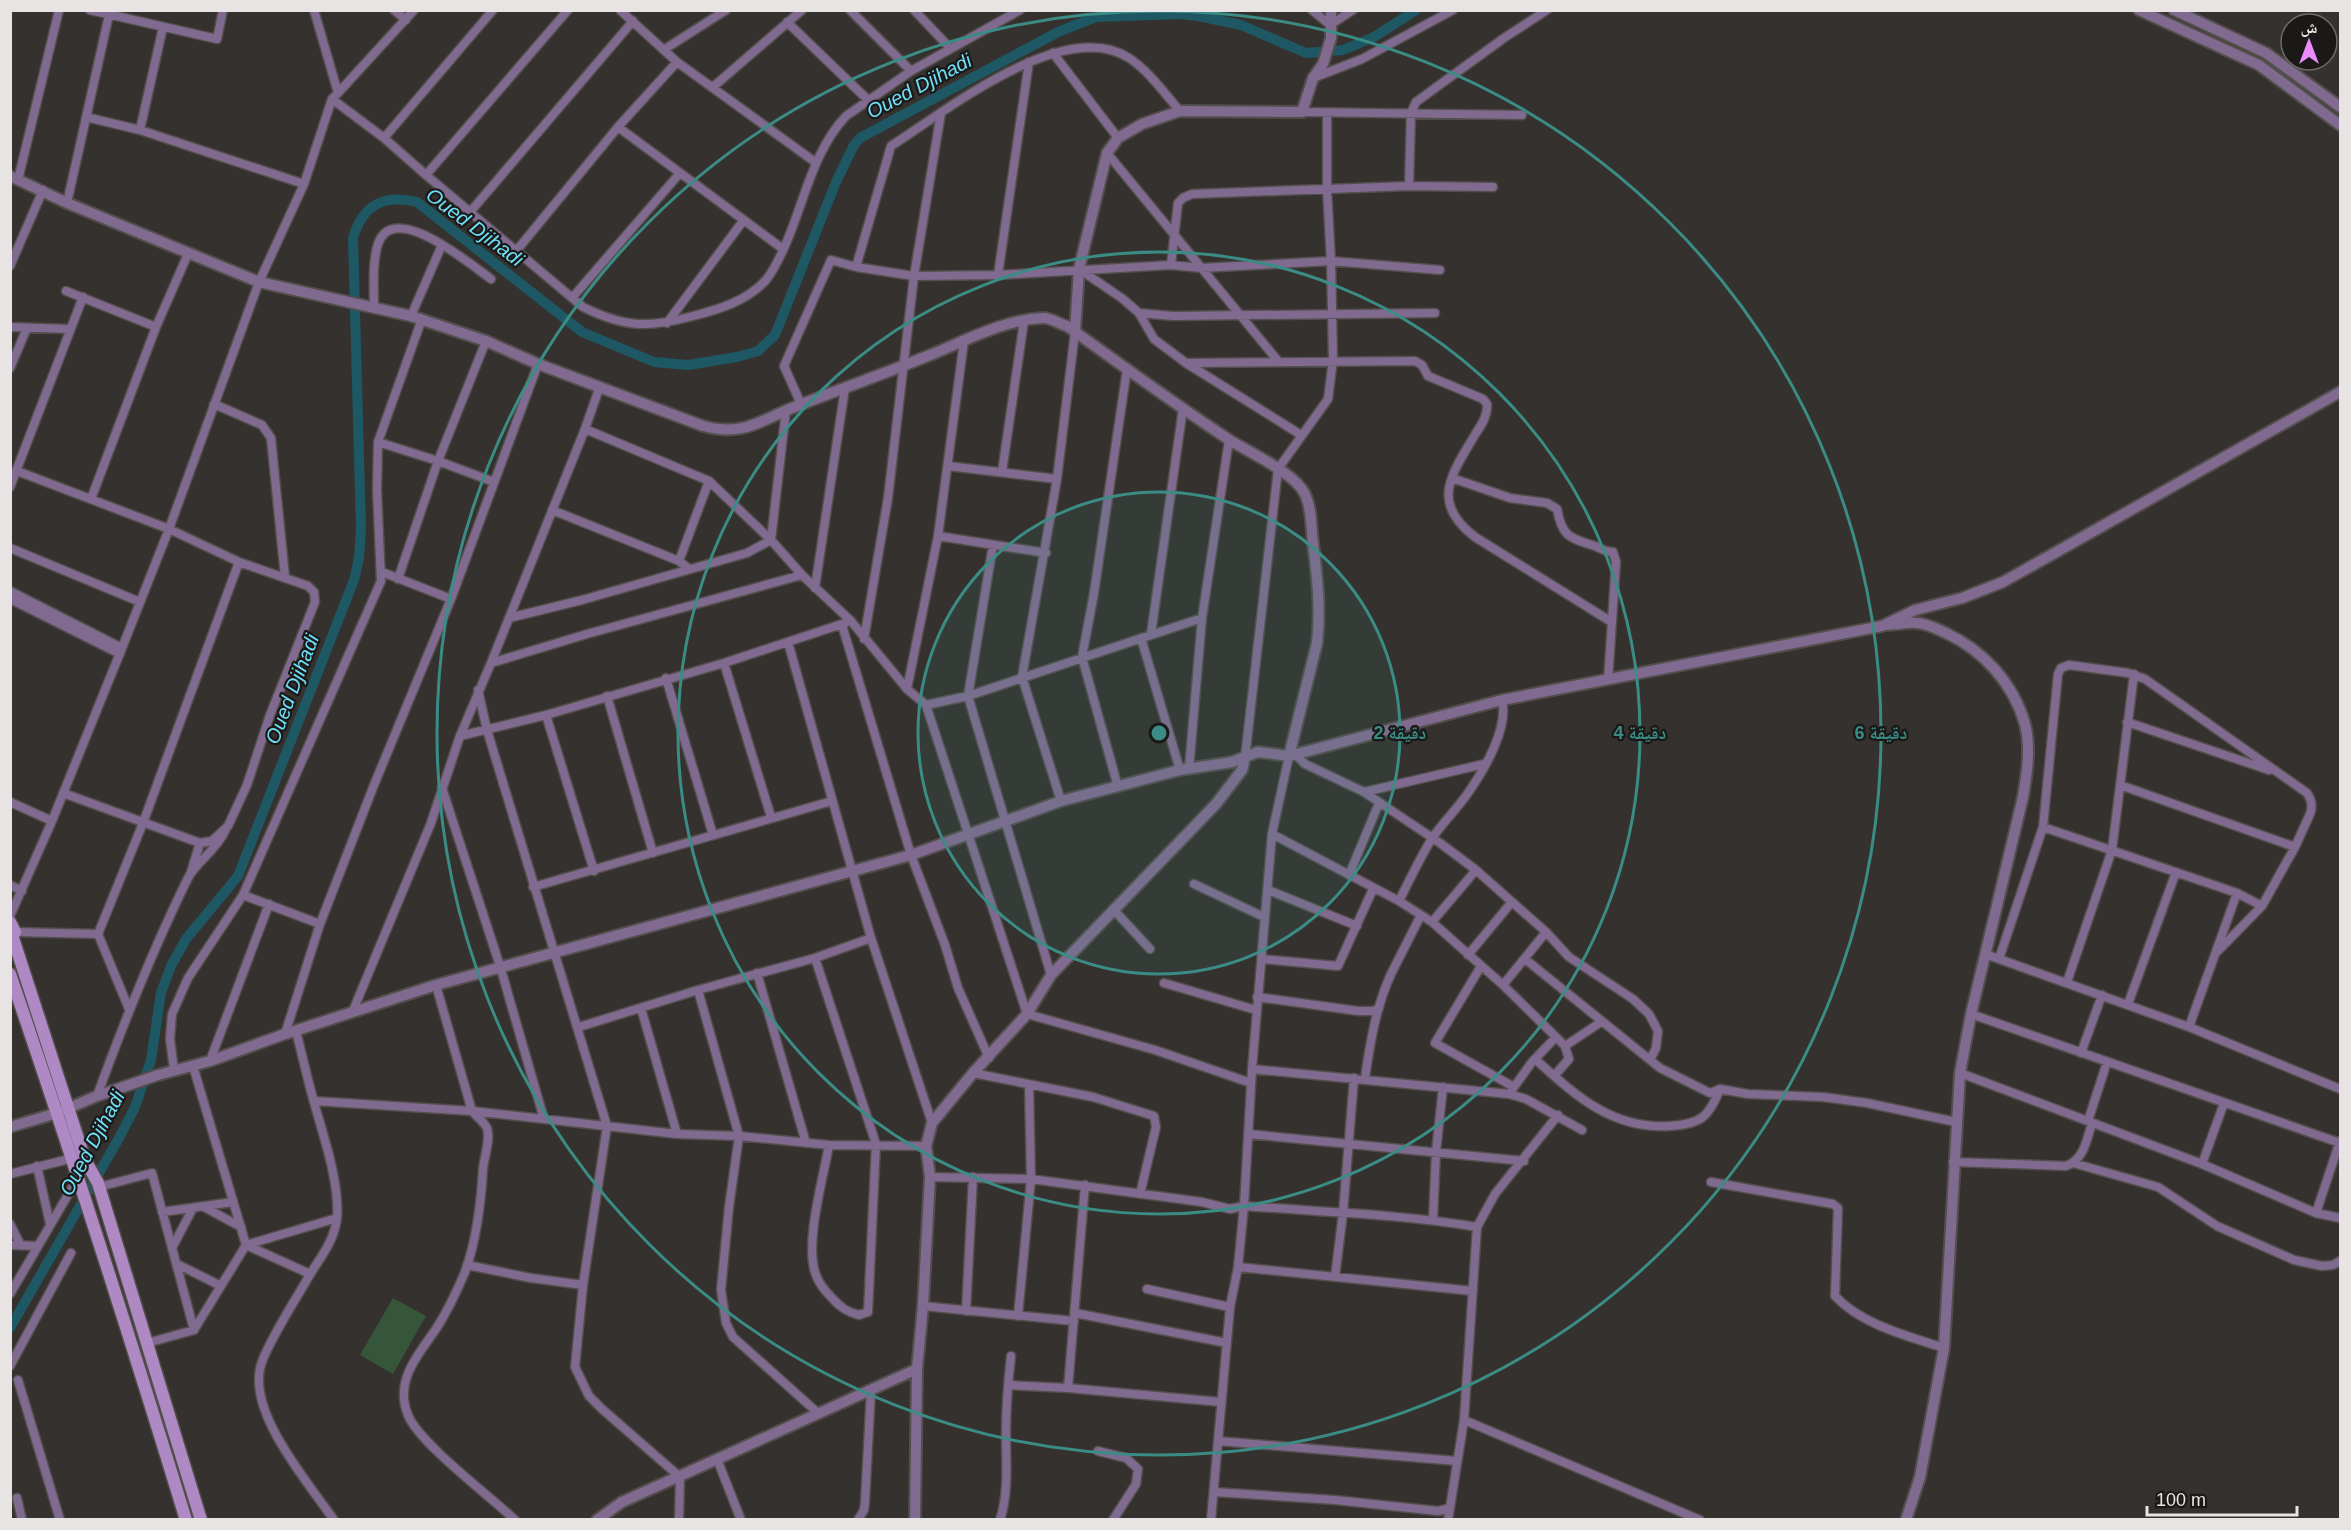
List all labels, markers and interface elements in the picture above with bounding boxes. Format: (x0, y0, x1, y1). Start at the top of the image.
north arrow (2279, 12, 2339, 72)
text: ش (2301, 19, 2318, 37)
water label: Oued Djihadi (863, 49, 976, 123)
water label: Oued Djihadi (422, 183, 528, 271)
water label: Oued Djihadi (261, 631, 323, 747)
centre of rings (1149, 723, 1169, 743)
text: 2 دقيقة (1374, 723, 1427, 743)
text: 4 دقيقة (1614, 723, 1667, 743)
text: 6 دقيقة (1855, 723, 1908, 743)
water label: Oued Djihadi (55, 1086, 129, 1199)
scale bar (2147, 1479, 2297, 1517)
text: 100 m (2156, 1490, 2206, 1510)

